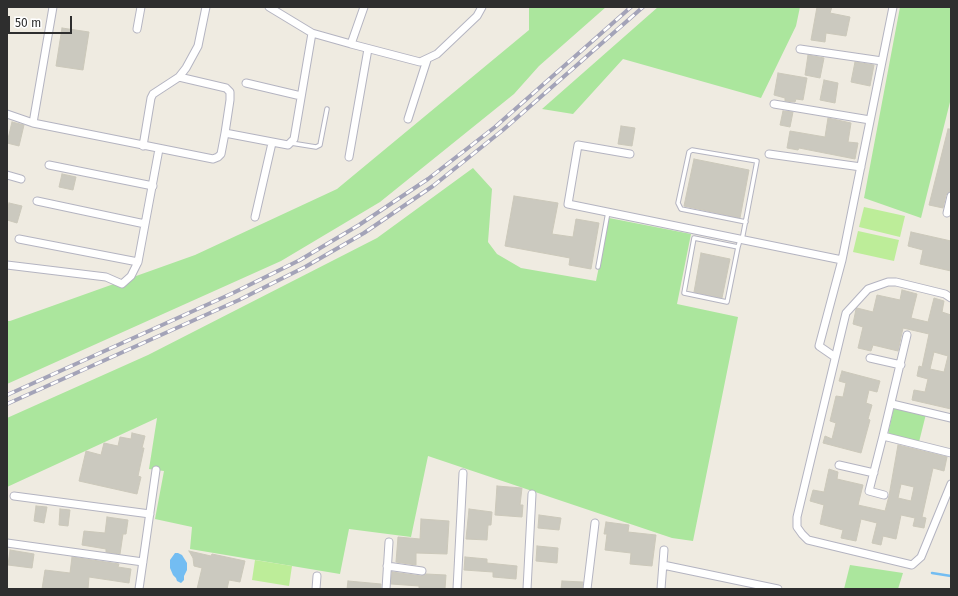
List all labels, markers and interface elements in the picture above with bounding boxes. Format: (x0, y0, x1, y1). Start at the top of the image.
scale bar (10, 8, 74, 34)
text: 50 m (15, 16, 41, 30)

